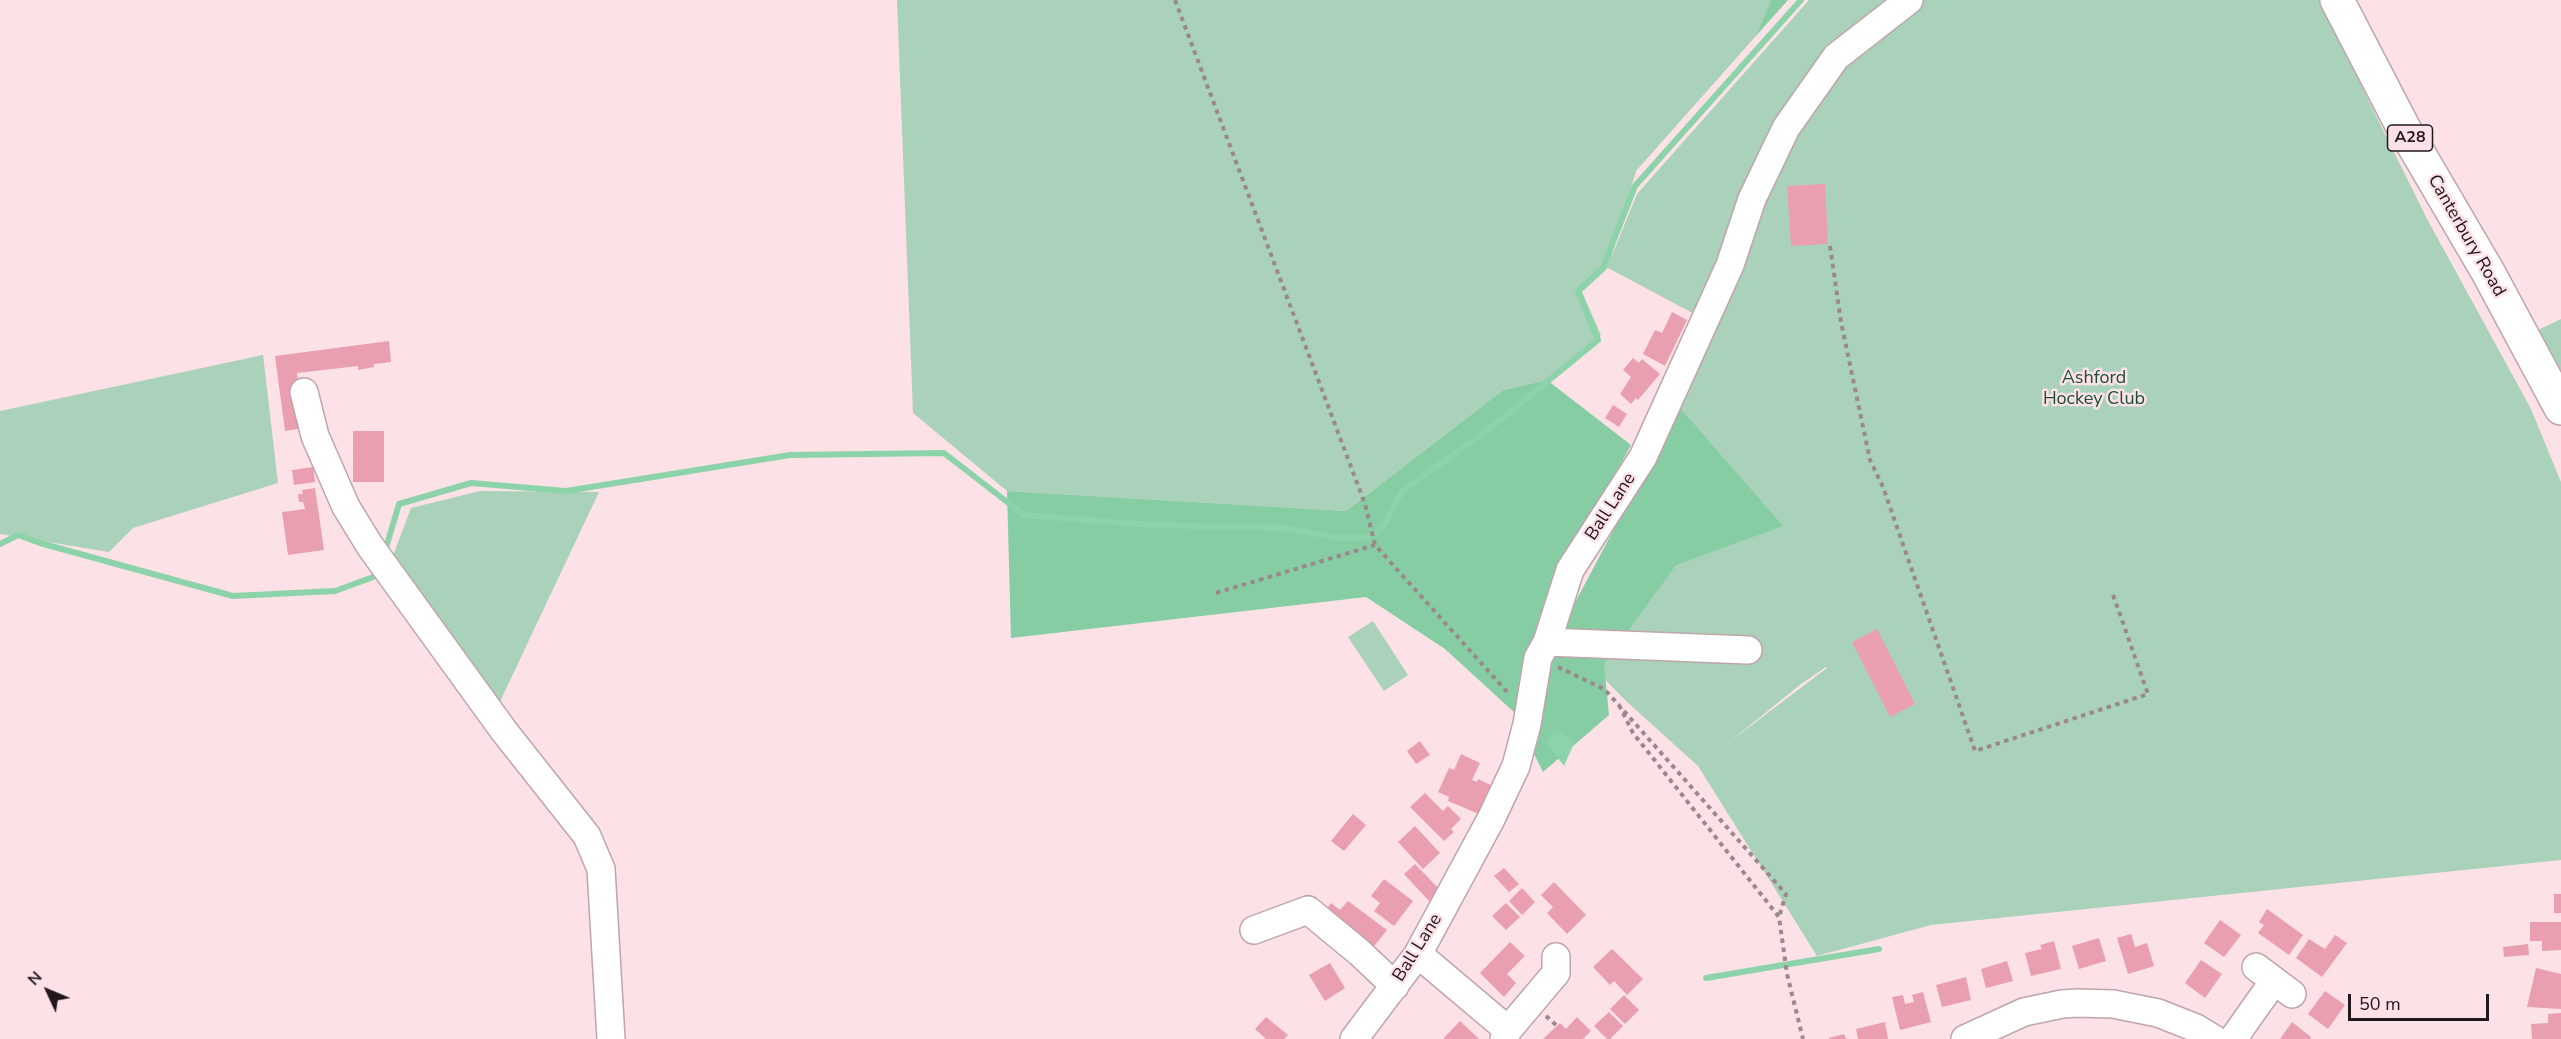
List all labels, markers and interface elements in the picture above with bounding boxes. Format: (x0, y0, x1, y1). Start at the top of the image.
road number: A28 (2388, 125, 2432, 151)
street label: Canterbury Road (2422, 171, 2510, 301)
park label: Ashford Hockey Club (2043, 368, 2145, 410)
street label: Ball Lane (1581, 469, 1641, 545)
street label: Ball Lane (1389, 910, 1447, 986)
north arrow (18, 961, 78, 1021)
text: N (23, 967, 47, 990)
scale bar (2351, 982, 2492, 1020)
text: 50 m (2359, 992, 2401, 1016)

